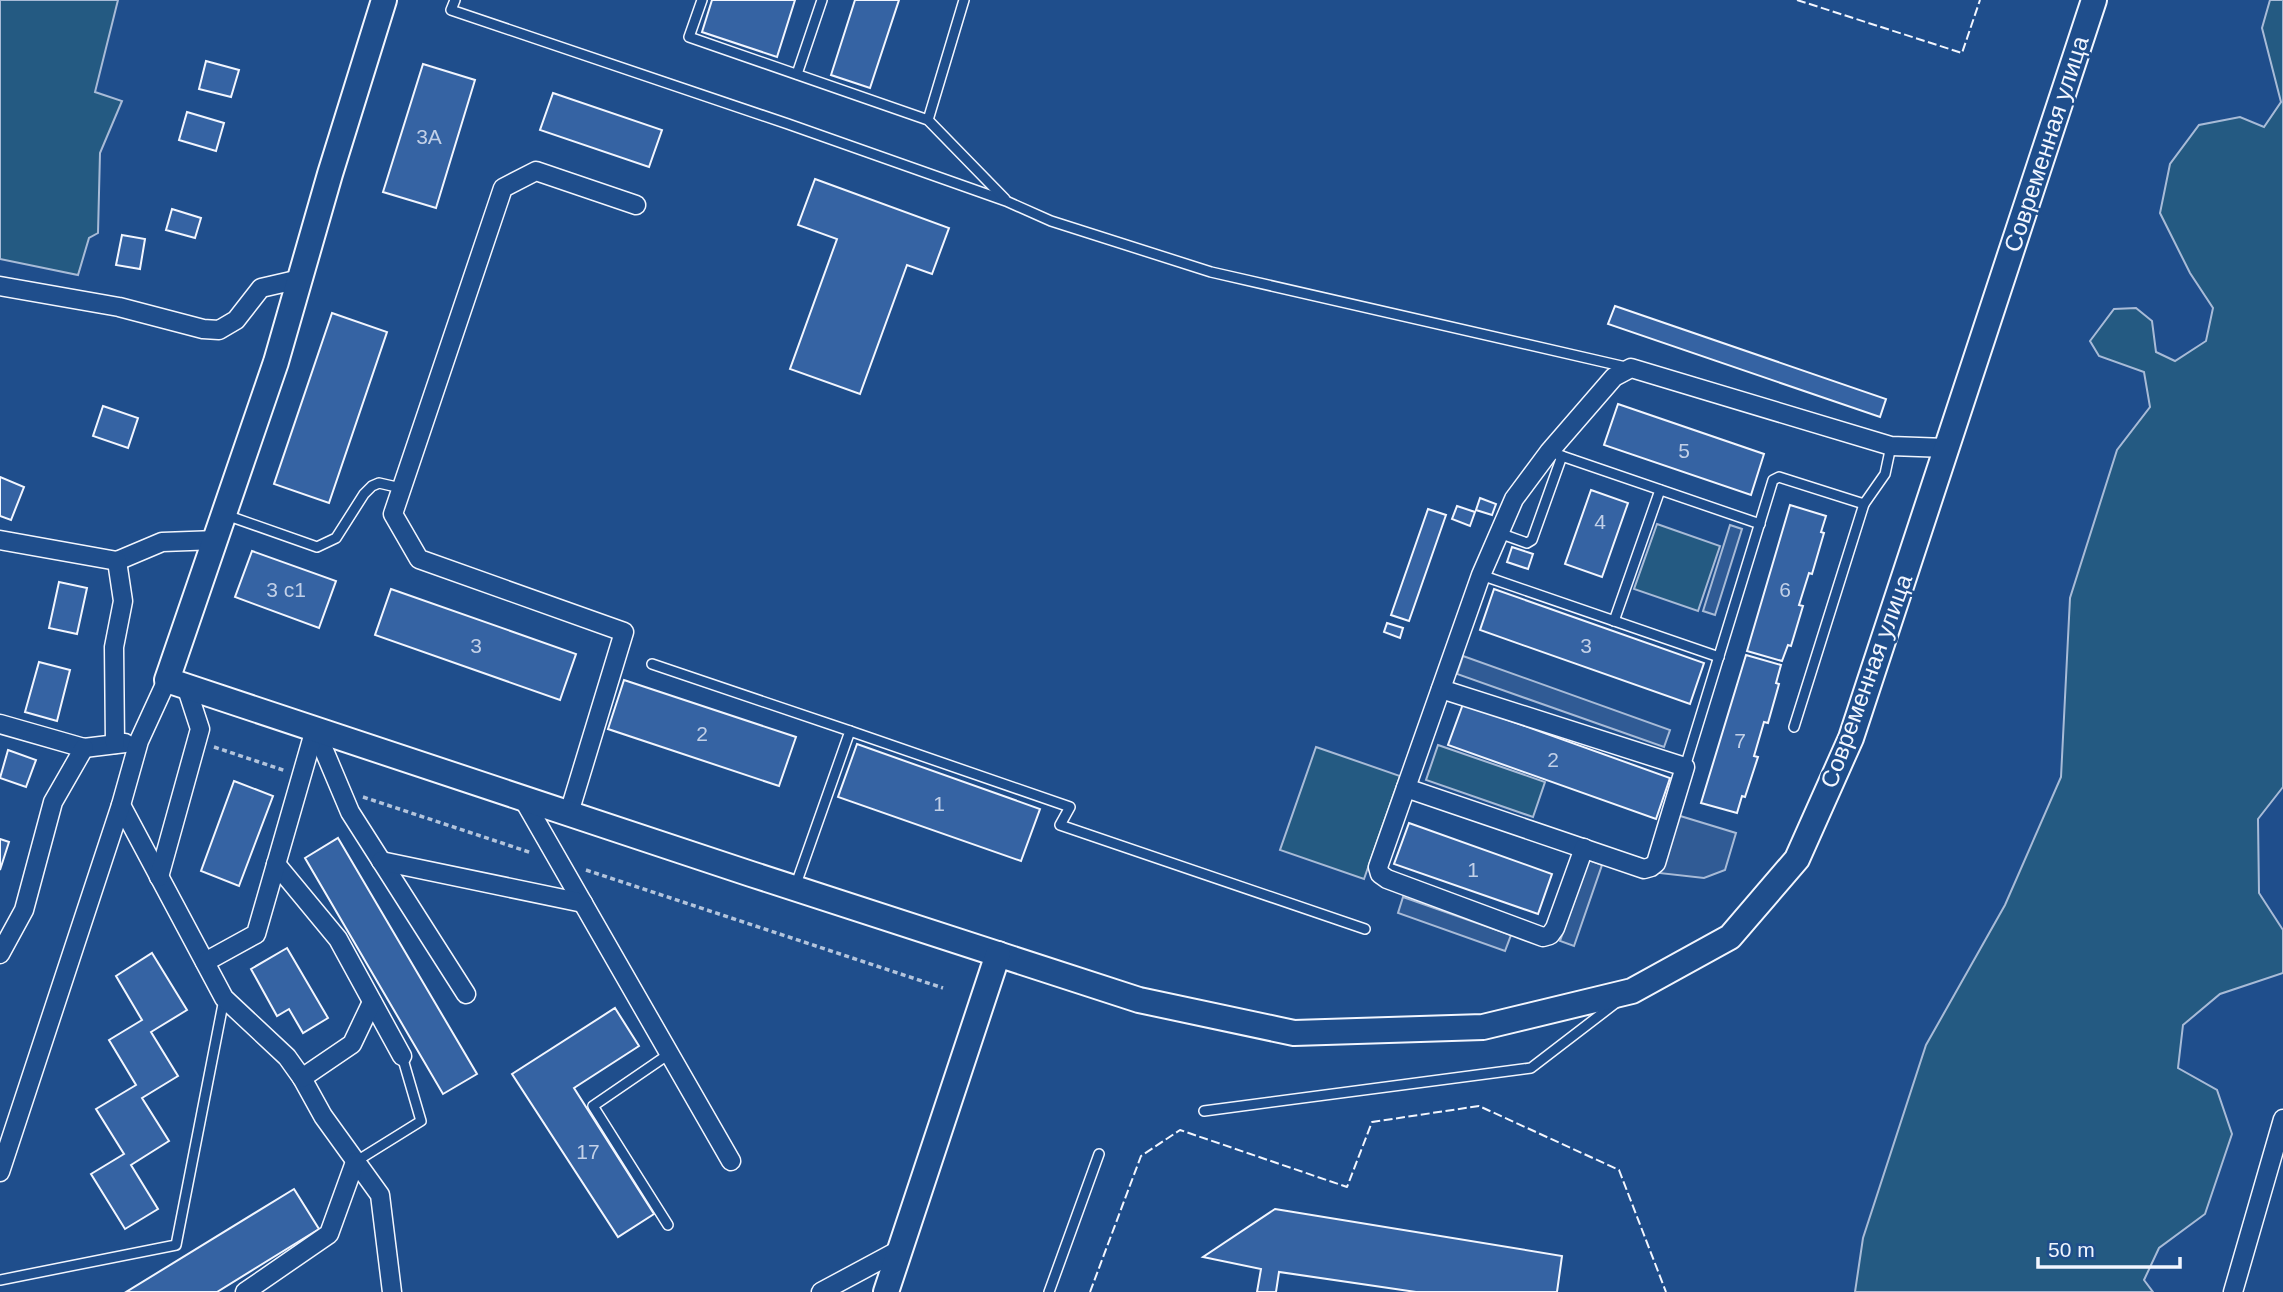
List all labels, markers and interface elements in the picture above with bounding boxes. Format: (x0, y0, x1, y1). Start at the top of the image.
street label: Современная улица (1998, 32, 2094, 255)
house number: 3А (416, 125, 442, 148)
house number: 5 (1678, 439, 1690, 462)
house number: 4 (1594, 510, 1606, 533)
street label: Современная улица (1815, 570, 1917, 792)
house number: 3 с1 (266, 578, 306, 601)
house number: 6 (1779, 578, 1791, 601)
house number: 3 (470, 634, 482, 657)
house number: 3 (1580, 634, 1592, 657)
house number: 2 (696, 722, 708, 745)
house number: 7 (1734, 729, 1746, 752)
house number: 2 (1547, 748, 1559, 771)
house number: 1 (933, 792, 945, 815)
house number: 1 (1467, 858, 1479, 881)
house number: 17 (576, 1140, 600, 1163)
scale bar (2038, 1226, 2180, 1270)
text: 50 m (2048, 1238, 2095, 1261)

